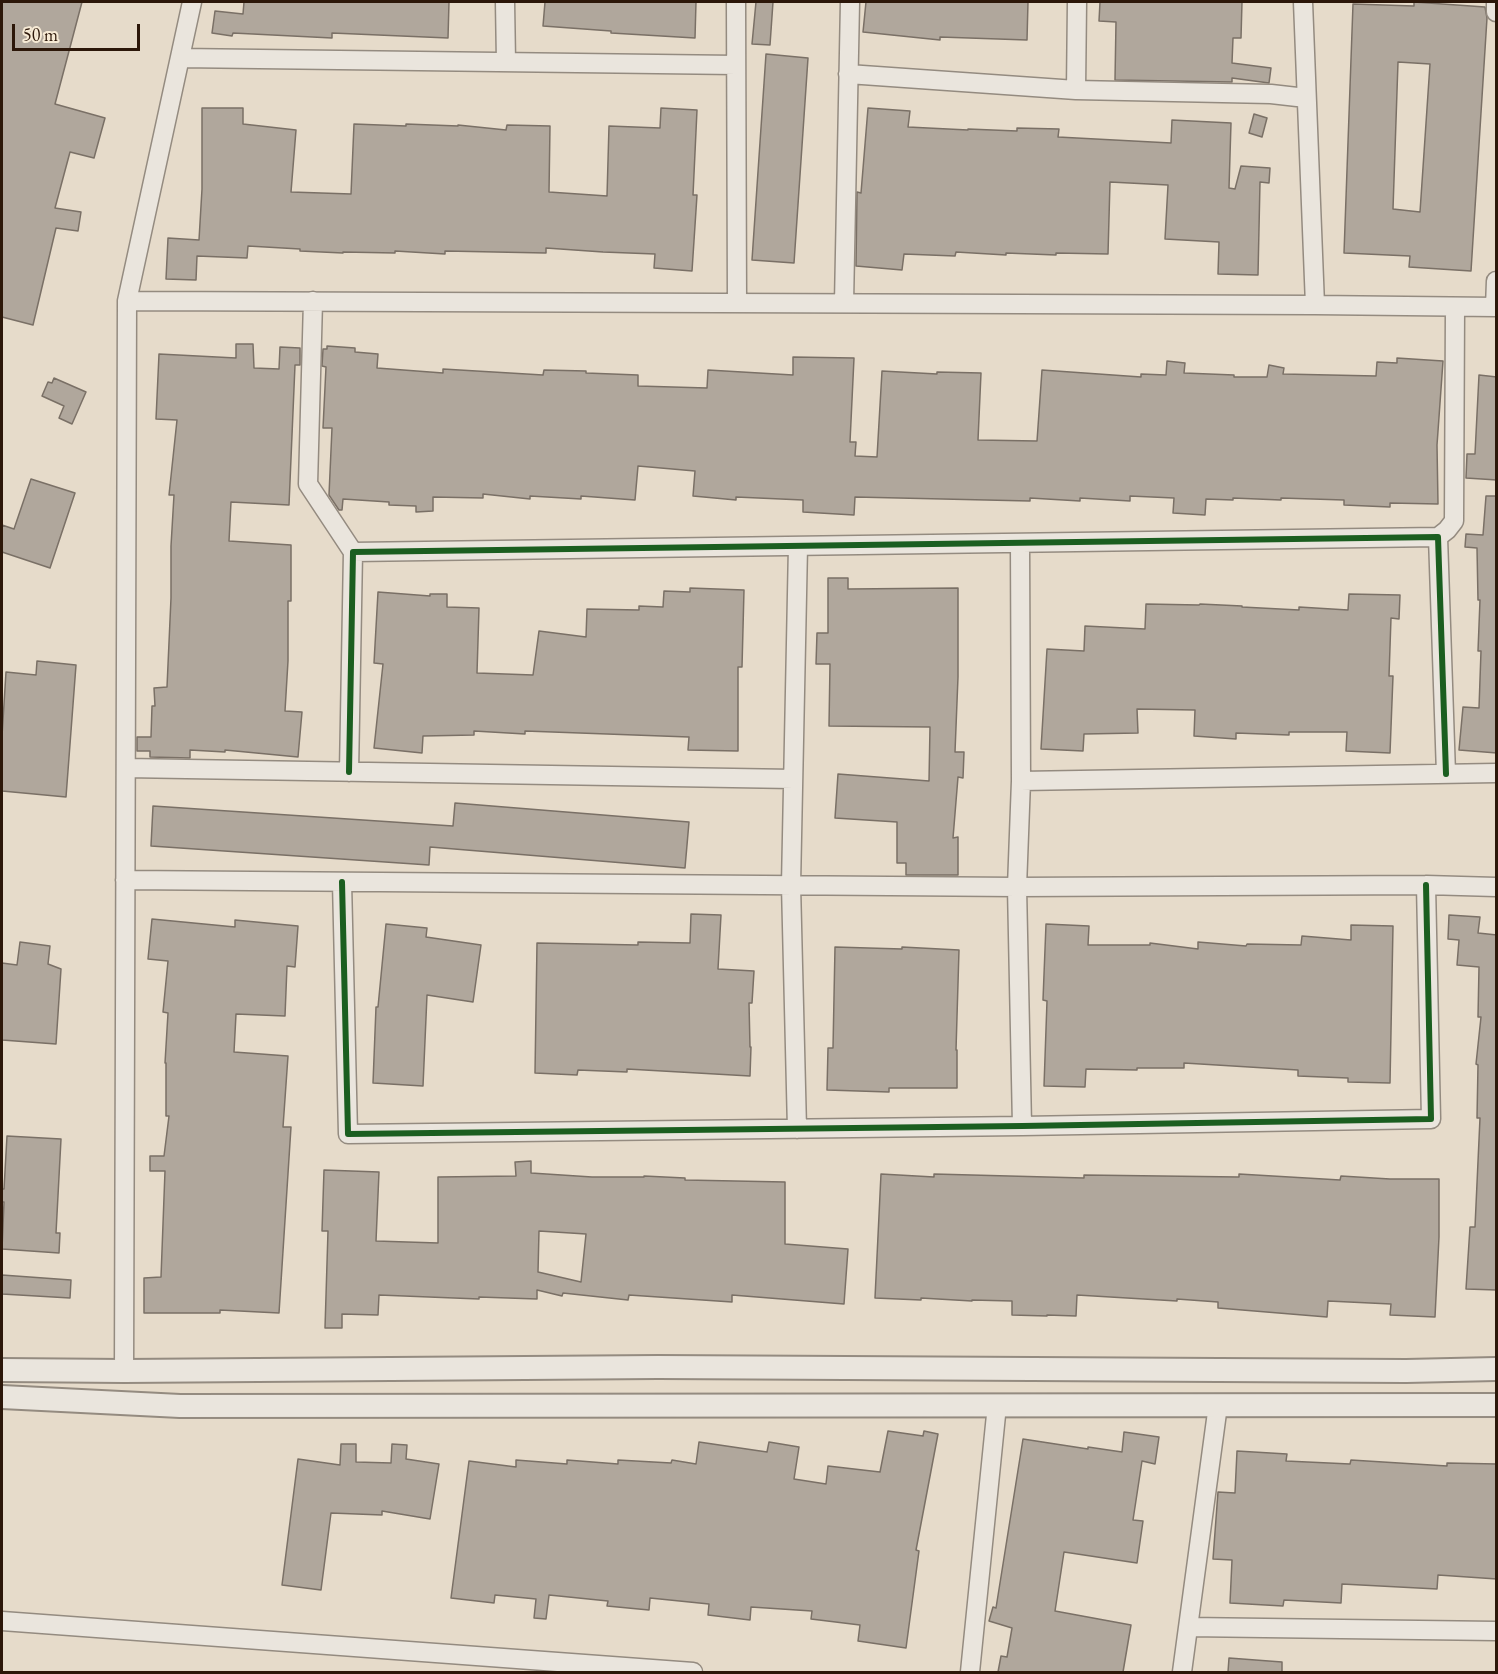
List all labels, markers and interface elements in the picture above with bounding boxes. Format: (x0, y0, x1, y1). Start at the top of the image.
scale bar (15, 12, 142, 50)
text: 50 m (23, 23, 58, 46)

